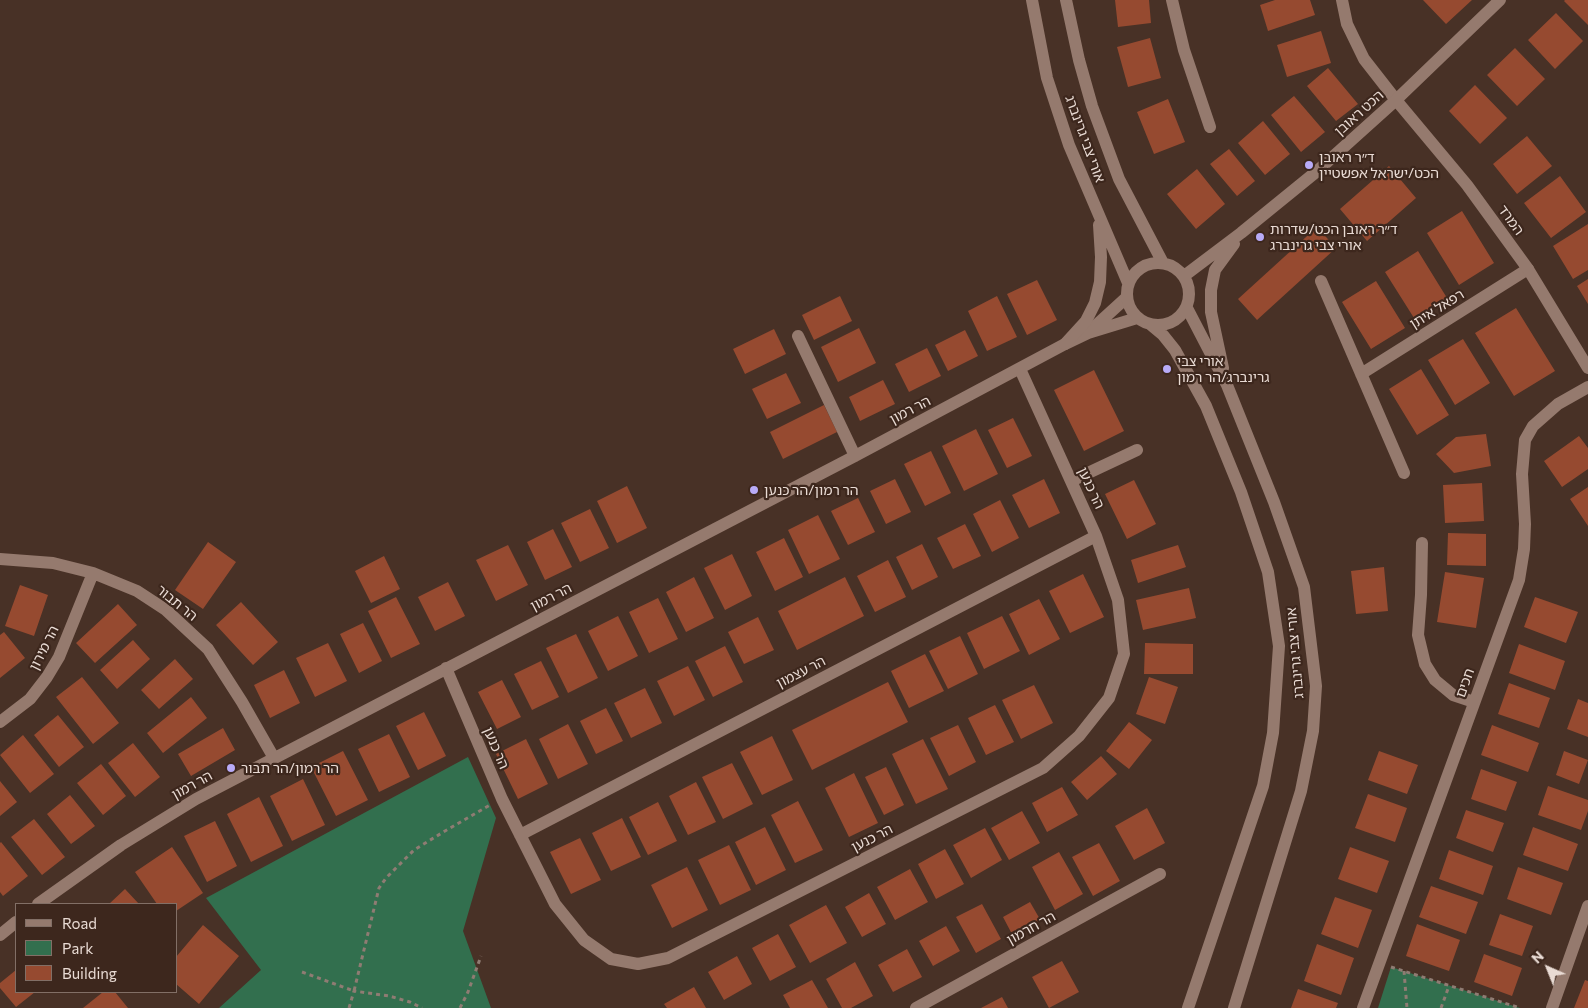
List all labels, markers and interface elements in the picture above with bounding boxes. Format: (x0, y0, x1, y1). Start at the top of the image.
street label: הכט ראובן (1331, 87, 1387, 139)
street label: אורי צבי גרינברג (1061, 93, 1109, 185)
place label: ד״ר ראובן הכט/ישראל אפשטיין (1319, 149, 1439, 182)
marker: ד״ר ראובן הכט/ישראל אפשטיין (1303, 159, 1315, 171)
street label: המרד (1495, 202, 1527, 238)
place label: ד״ר ראובן הכט/שדרות אורי צבי גרינברג (1270, 221, 1398, 253)
marker: ד״ר ראובן הכט/שדרות אורי צבי גרינברג (1254, 231, 1266, 243)
street label: רפאל איתן (1407, 286, 1467, 332)
place label: אורי צבי גרינברג/הר רמון (1177, 353, 1269, 386)
marker: אורי צבי גרינברג/הר רמון (1161, 363, 1173, 375)
street label: הר רמון (887, 392, 933, 428)
street label: הר כנען (1074, 464, 1108, 512)
place label: הר רמון/הר כנען (764, 482, 858, 498)
marker: הר רמון/הר כנען (748, 484, 760, 496)
street label: הר רמון (528, 580, 574, 614)
street label: הר תבור (153, 581, 201, 625)
street label: אורי צבי גרינברג (1283, 607, 1307, 699)
street label: הר מירון (26, 623, 62, 673)
street label: הר עצמון (774, 653, 828, 691)
street label: חכים (1452, 666, 1478, 700)
street label: הר כנען (480, 724, 512, 772)
place label: הר רמון/הר תבור (241, 760, 339, 776)
marker: הר רמון/הר תבור (225, 762, 237, 774)
street label: הר רמון (169, 767, 215, 803)
street label: הר כנען (848, 820, 896, 856)
legend (15, 903, 178, 993)
street label: הר חרמון (1004, 908, 1058, 948)
text: Road (62, 914, 97, 932)
text: Park (62, 939, 93, 957)
north arrow (1523, 943, 1573, 993)
text: N (1528, 947, 1547, 967)
text: Building (62, 964, 117, 982)

